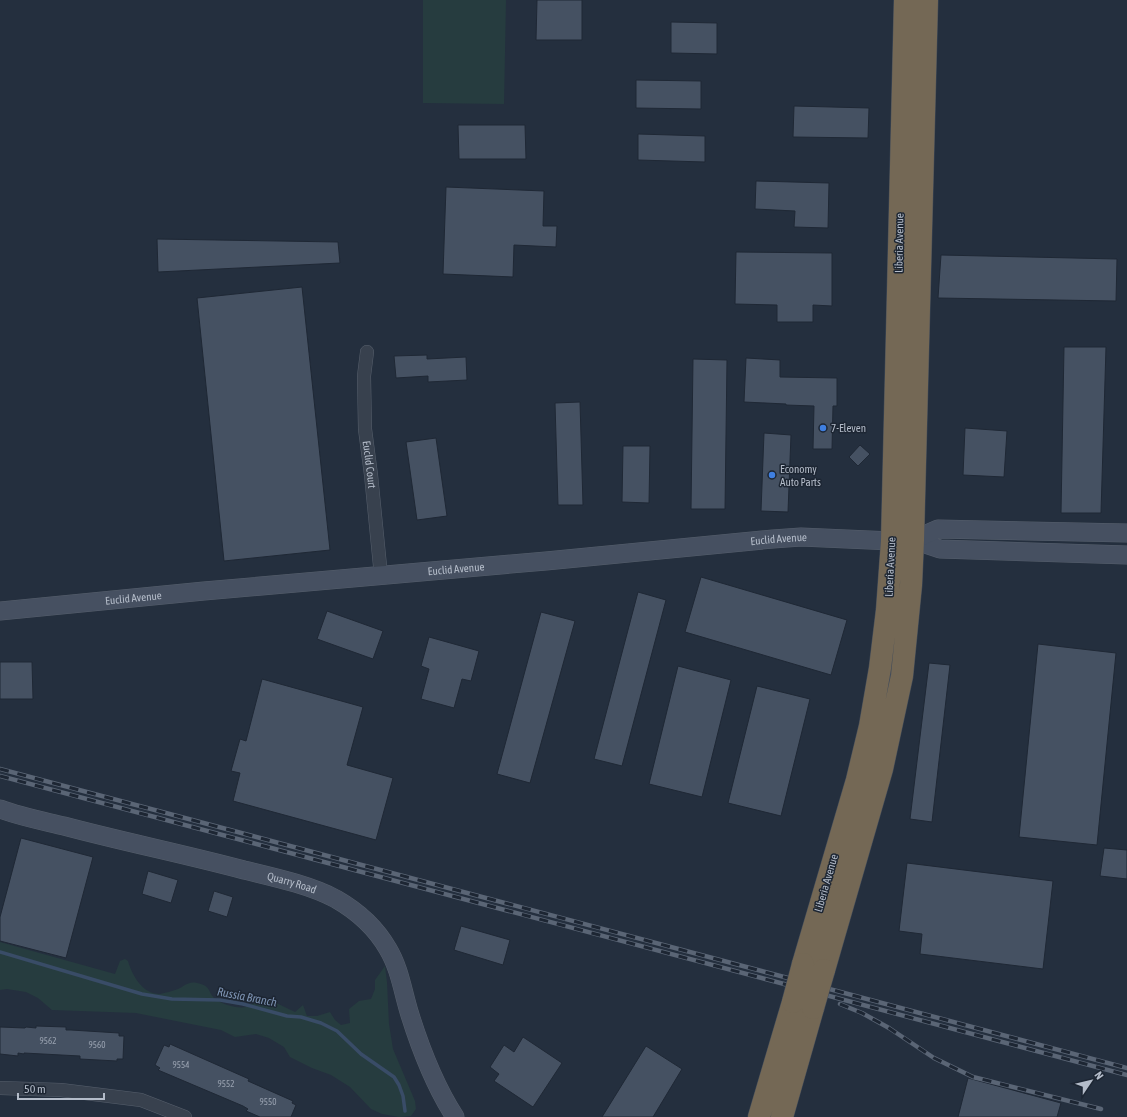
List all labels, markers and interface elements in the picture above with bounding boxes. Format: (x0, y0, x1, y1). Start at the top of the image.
street label: Liberia Avenue (892, 213, 906, 273)
place label: 7-Eleven (831, 422, 866, 434)
marker: 7-Eleven (818, 423, 828, 433)
street label: Euclid Court (361, 440, 378, 489)
place label: Economy Auto Parts (780, 463, 821, 488)
marker: Economy Auto Parts (767, 470, 777, 480)
street label: Euclid Avenue (750, 531, 807, 547)
street label: Liberia Avenue (882, 537, 898, 597)
street label: Euclid Avenue (427, 560, 485, 577)
street label: Euclid Avenue (105, 589, 162, 607)
street label: Liberia Avenue (812, 853, 840, 913)
street label: Quarry Road (266, 870, 318, 896)
water label: Russia Branch (216, 984, 278, 1010)
house number: 9562 (40, 1036, 56, 1046)
house number: 9560 (89, 1040, 105, 1050)
house number: 9554 (173, 1060, 189, 1070)
north arrow (1071, 1061, 1111, 1101)
text: N (1092, 1069, 1106, 1081)
scale bar (18, 1075, 104, 1101)
house number: 9552 (218, 1079, 234, 1089)
text: 50 m (24, 1082, 46, 1096)
house number: 9550 (260, 1097, 276, 1107)

